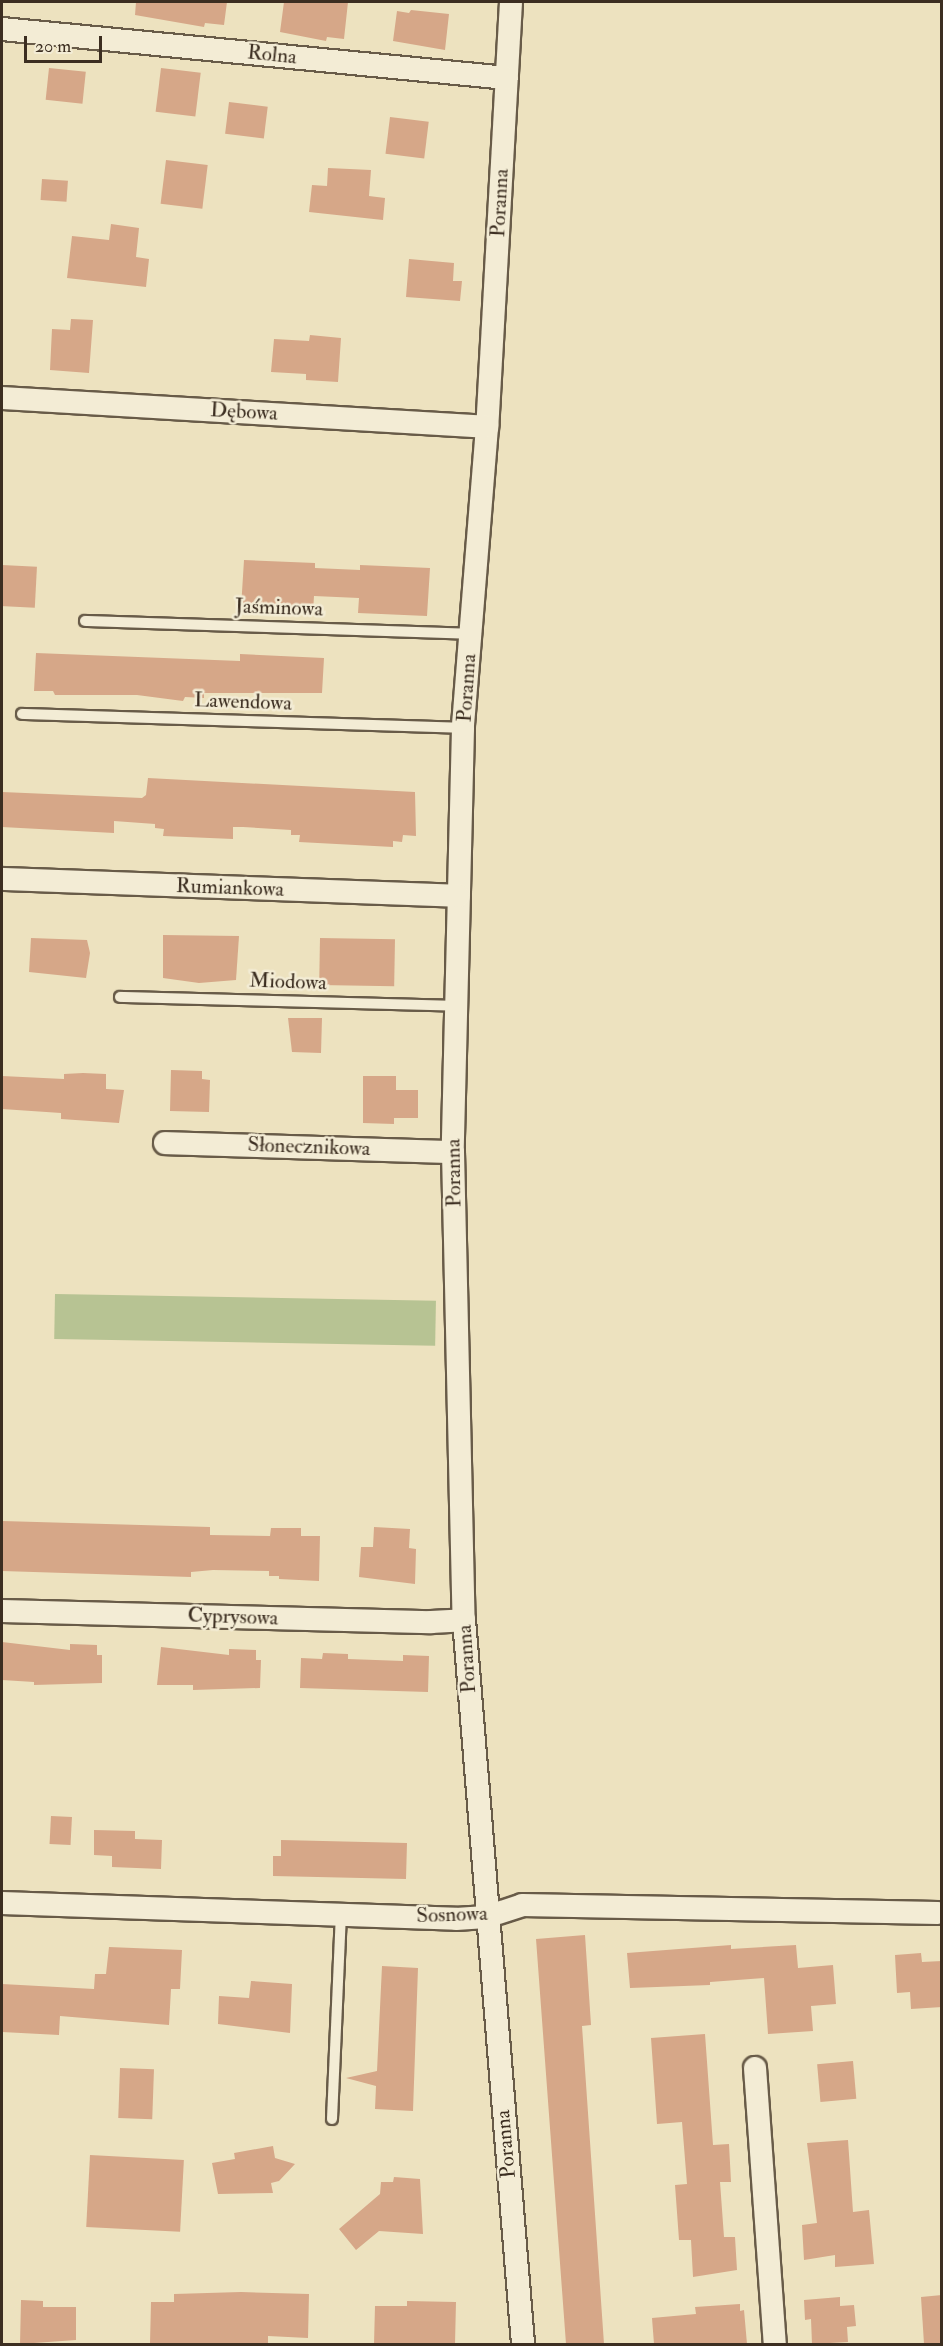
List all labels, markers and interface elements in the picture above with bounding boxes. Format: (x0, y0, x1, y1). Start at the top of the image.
scale bar (27, 24, 105, 62)
text: 20 m (35, 35, 71, 58)
street label: Rolna (246, 40, 298, 70)
street label: Poranna (486, 168, 514, 238)
street label: Dębowa (210, 398, 278, 426)
street label: Jaśminowa (235, 594, 323, 622)
street label: Poranna (452, 653, 482, 723)
street label: Lawendowa (194, 688, 292, 716)
street label: Rumiankowa (175, 874, 285, 902)
street label: Miodowa (249, 968, 327, 996)
street label: Słonecznikowa (247, 1132, 371, 1162)
street label: Poranna (441, 1139, 467, 1207)
street label: Cyprysowa (187, 1603, 279, 1631)
street label: Poranna (452, 1624, 482, 1694)
street label: Sosnowa (416, 1901, 488, 1929)
street label: Poranna (490, 2109, 522, 2179)

